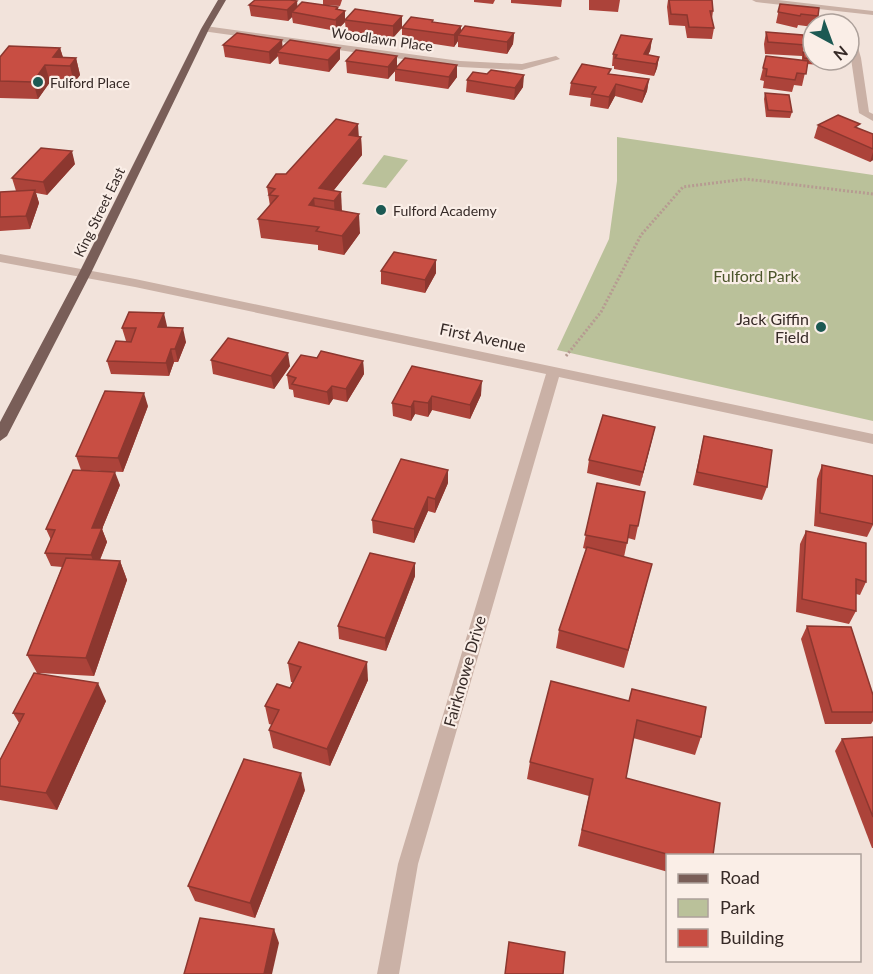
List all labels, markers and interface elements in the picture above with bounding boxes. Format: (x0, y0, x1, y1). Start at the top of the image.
north arrow (801, 12, 861, 72)
street label: Woodlawn Place (330, 23, 434, 55)
text: N (830, 42, 852, 65)
place label: Fulford Place (50, 74, 130, 91)
marker: Fulford Place (31, 75, 45, 89)
street label: King Street East (70, 164, 128, 260)
place label: Fulford Academy (393, 202, 497, 219)
marker: Fulford Academy (374, 203, 388, 217)
park label: Fulford Park (713, 266, 800, 285)
place label: Jack Giffin Field (736, 309, 809, 346)
street label: First Avenue (438, 319, 528, 355)
marker: Jack Giffin Field (814, 320, 828, 334)
street label: Fairknowe Drive (439, 613, 489, 729)
legend (666, 854, 861, 962)
text: Road (720, 866, 760, 888)
text: Park (720, 896, 756, 918)
text: Building (720, 926, 784, 948)

